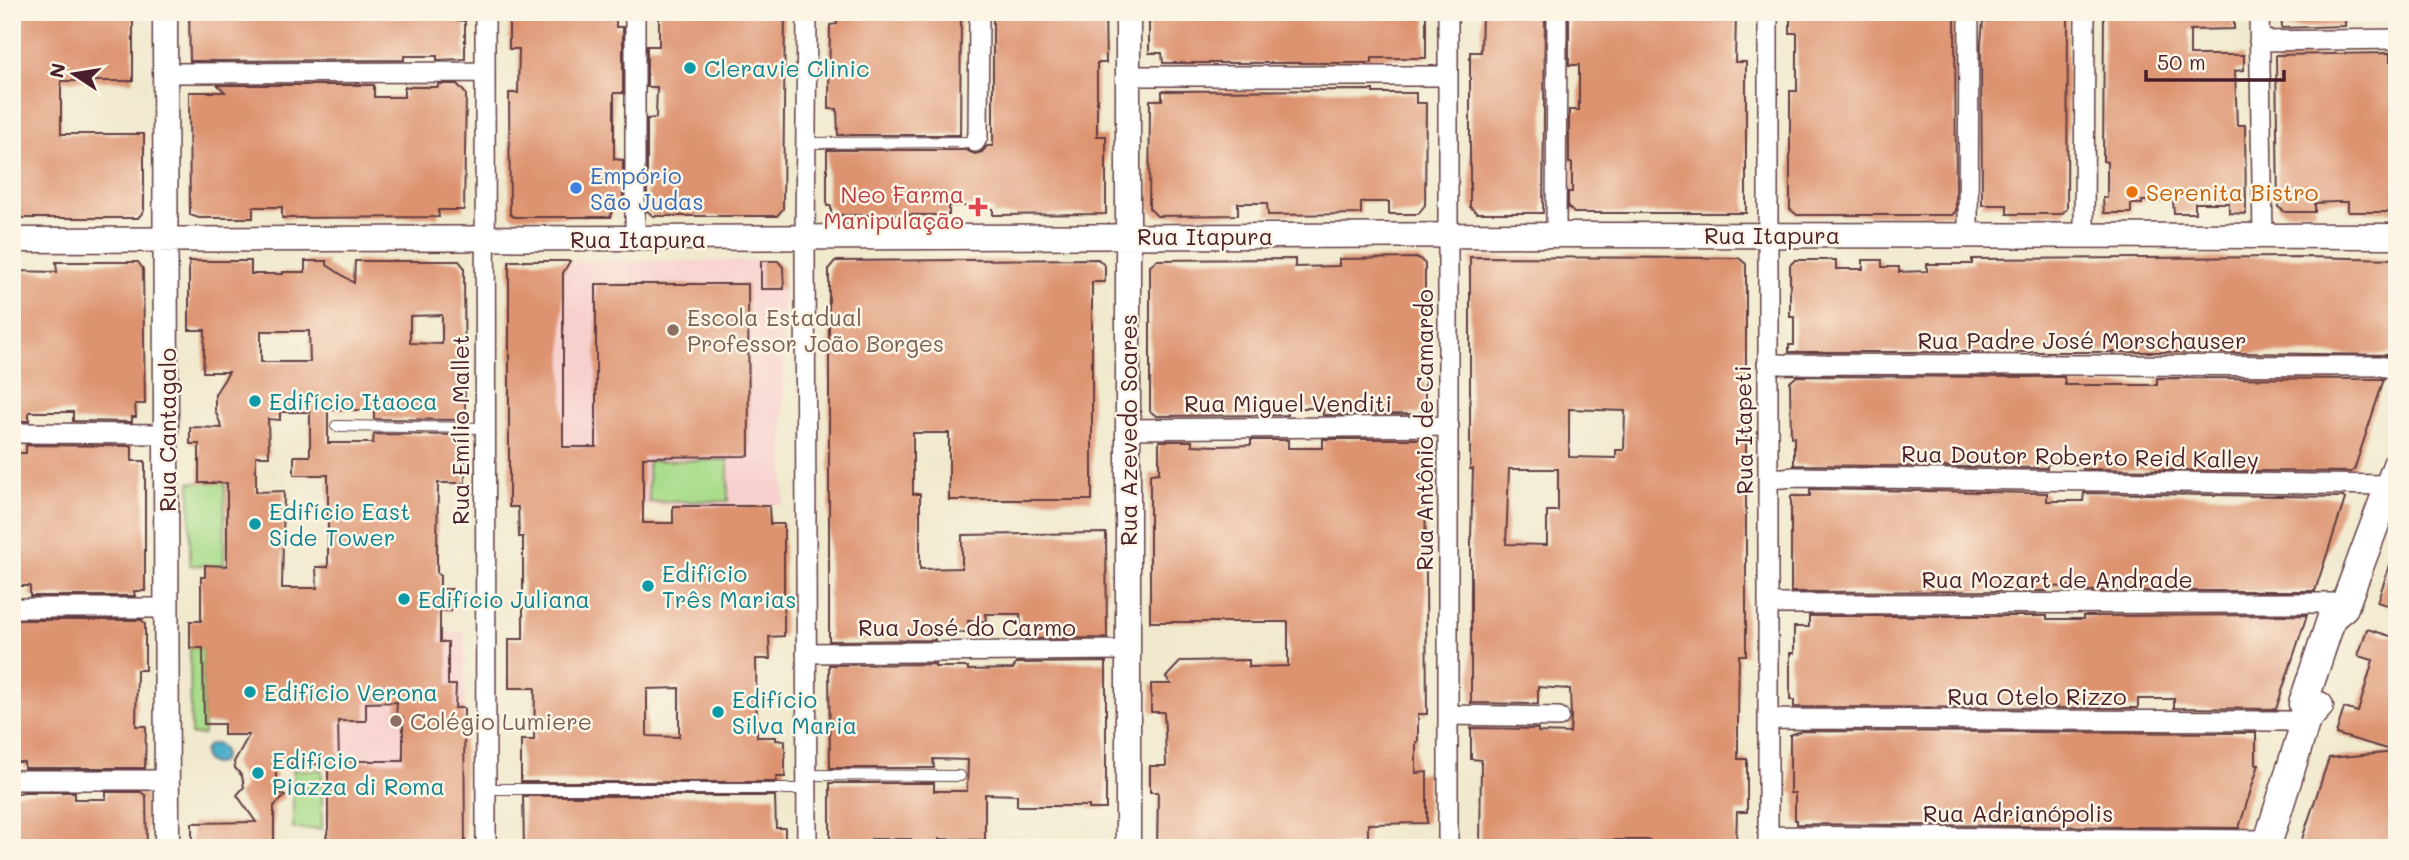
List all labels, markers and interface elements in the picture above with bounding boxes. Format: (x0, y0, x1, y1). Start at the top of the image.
north arrow (38, 38, 108, 108)
scale bar (2146, 38, 2285, 82)
text: 50 m (2157, 48, 2206, 75)
place label: Cleravie Clinic (704, 53, 870, 83)
marker: Cleravie Clinic (682, 60, 698, 76)
text: N (43, 61, 71, 80)
place label: Empório São Judas (590, 160, 704, 216)
place label: Serenita Bistro (2146, 177, 2318, 207)
place label: Neo Farma Manipulação (823, 179, 964, 235)
marker: Empório São Judas (568, 180, 584, 196)
marker: Serenita Bistro (2124, 184, 2140, 200)
marker: Neo Farma Manipulação (970, 199, 986, 215)
street label: Rua Itapura (1704, 220, 1840, 250)
street label: Rua Itapura (1137, 221, 1273, 251)
street label: Rua Itapura (570, 224, 706, 254)
street label: Rua Antônio de Camardo (1409, 289, 1439, 571)
place label: Escola Estadual Professor João Borges (687, 302, 944, 358)
street label: Rua Azevedo Soares (1113, 314, 1143, 546)
marker: Escola Estadual Professor João Borges (665, 322, 681, 338)
street label: Rua Padre José Morschauser (1917, 325, 2247, 355)
street label: Rua Emílio Mallet (445, 335, 475, 525)
street label: Rua Cantagalo (152, 348, 182, 512)
street label: Rua Itapeti (1727, 365, 1759, 495)
place label: Edifício Itaoca (269, 386, 438, 416)
street label: Rua Miguel Venditi (1184, 388, 1392, 418)
marker: Edifício Itaoca (247, 393, 263, 409)
street label: Rua Doutor Roberto Reid Kalley (1901, 438, 2259, 474)
place label: Edifício East Side Tower (269, 496, 410, 552)
marker: Edifício East Side Tower (247, 516, 263, 532)
place label: Edifício Três Marias (662, 558, 796, 614)
street label: Rua Mozart de Andrade (1921, 564, 2193, 594)
marker: Edifício Três Marias (640, 578, 656, 594)
place label: Edifício Juliana (418, 584, 590, 614)
marker: Edifício Juliana (396, 591, 412, 607)
street label: Rua José do Carmo (858, 612, 1076, 642)
place label: Edifício Verona (264, 677, 438, 707)
street label: Rua Otelo Rizzo (1947, 681, 2127, 711)
marker: Edifício Verona (242, 684, 258, 700)
place label: Edifício Silva Maria (732, 684, 857, 740)
marker: Edifício Silva Maria (710, 704, 726, 720)
place label: Colégio Lumiere (410, 706, 592, 736)
marker: Colégio Lumiere (388, 713, 404, 729)
place label: Edifício Piazza di Roma (272, 745, 445, 801)
marker: Edifício Piazza di Roma (250, 765, 266, 781)
street label: Rua Adrianópolis (1923, 798, 2113, 828)

